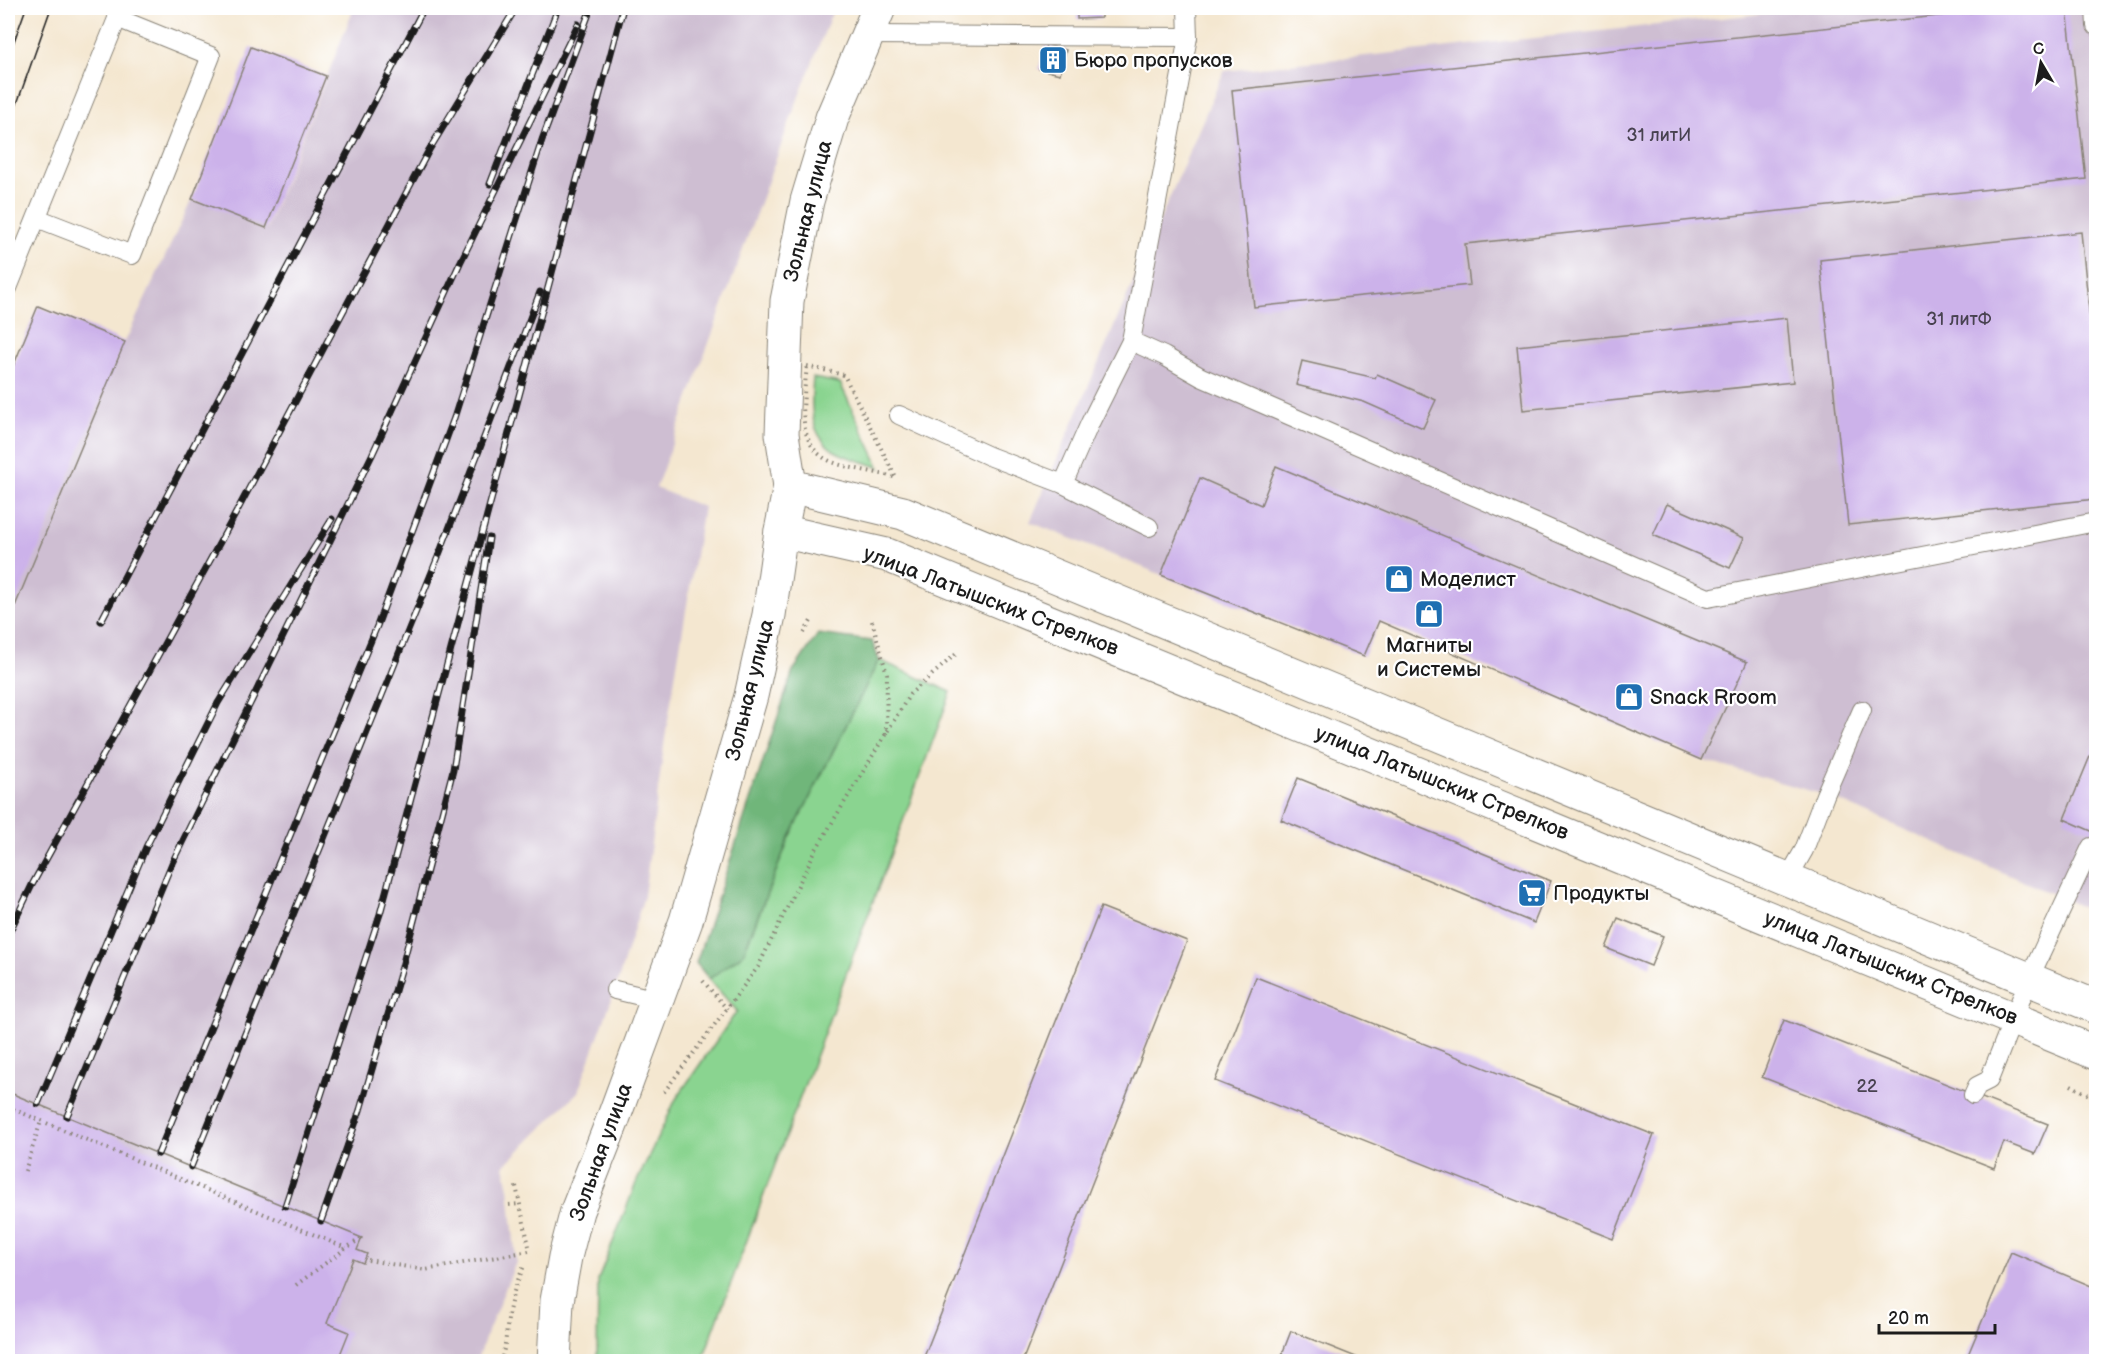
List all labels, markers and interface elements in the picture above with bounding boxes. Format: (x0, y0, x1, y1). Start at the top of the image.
north arrow (2011, 33, 2071, 93)
text: С (2032, 39, 2046, 60)
building icon: Бюро пропусков (1037, 44, 1069, 76)
place label: Бюро пропусков (1074, 48, 1233, 73)
house number: 31 литИ (1627, 125, 1691, 146)
street label: Зольная улица (778, 137, 838, 284)
house number: 31 литФ (1926, 309, 1992, 330)
street label: улица Латышских Стрелков (860, 541, 1122, 661)
shop icon: Моделист (1383, 563, 1415, 595)
place label: Моделист (1420, 567, 1516, 592)
shop icon: Магниты и Системы (1413, 598, 1445, 630)
street label: Зольная улица (720, 616, 780, 763)
place label: Магниты и Системы (1377, 633, 1481, 682)
shop icon: Snack Rroom (1613, 681, 1645, 713)
place label: Snack Rroom (1650, 685, 1777, 710)
street label: улица Латышских Стрелков (1312, 721, 1572, 845)
supermarket icon: Продукты (1516, 877, 1548, 909)
place label: Продукты (1553, 881, 1649, 906)
street label: улица Латышских Стрелков (1761, 906, 2021, 1030)
house number: 22 (1856, 1076, 1878, 1097)
street label: Зольная улица (564, 1079, 638, 1224)
scale bar (1879, 1297, 1994, 1335)
text: 20 m (1888, 1308, 1929, 1329)

